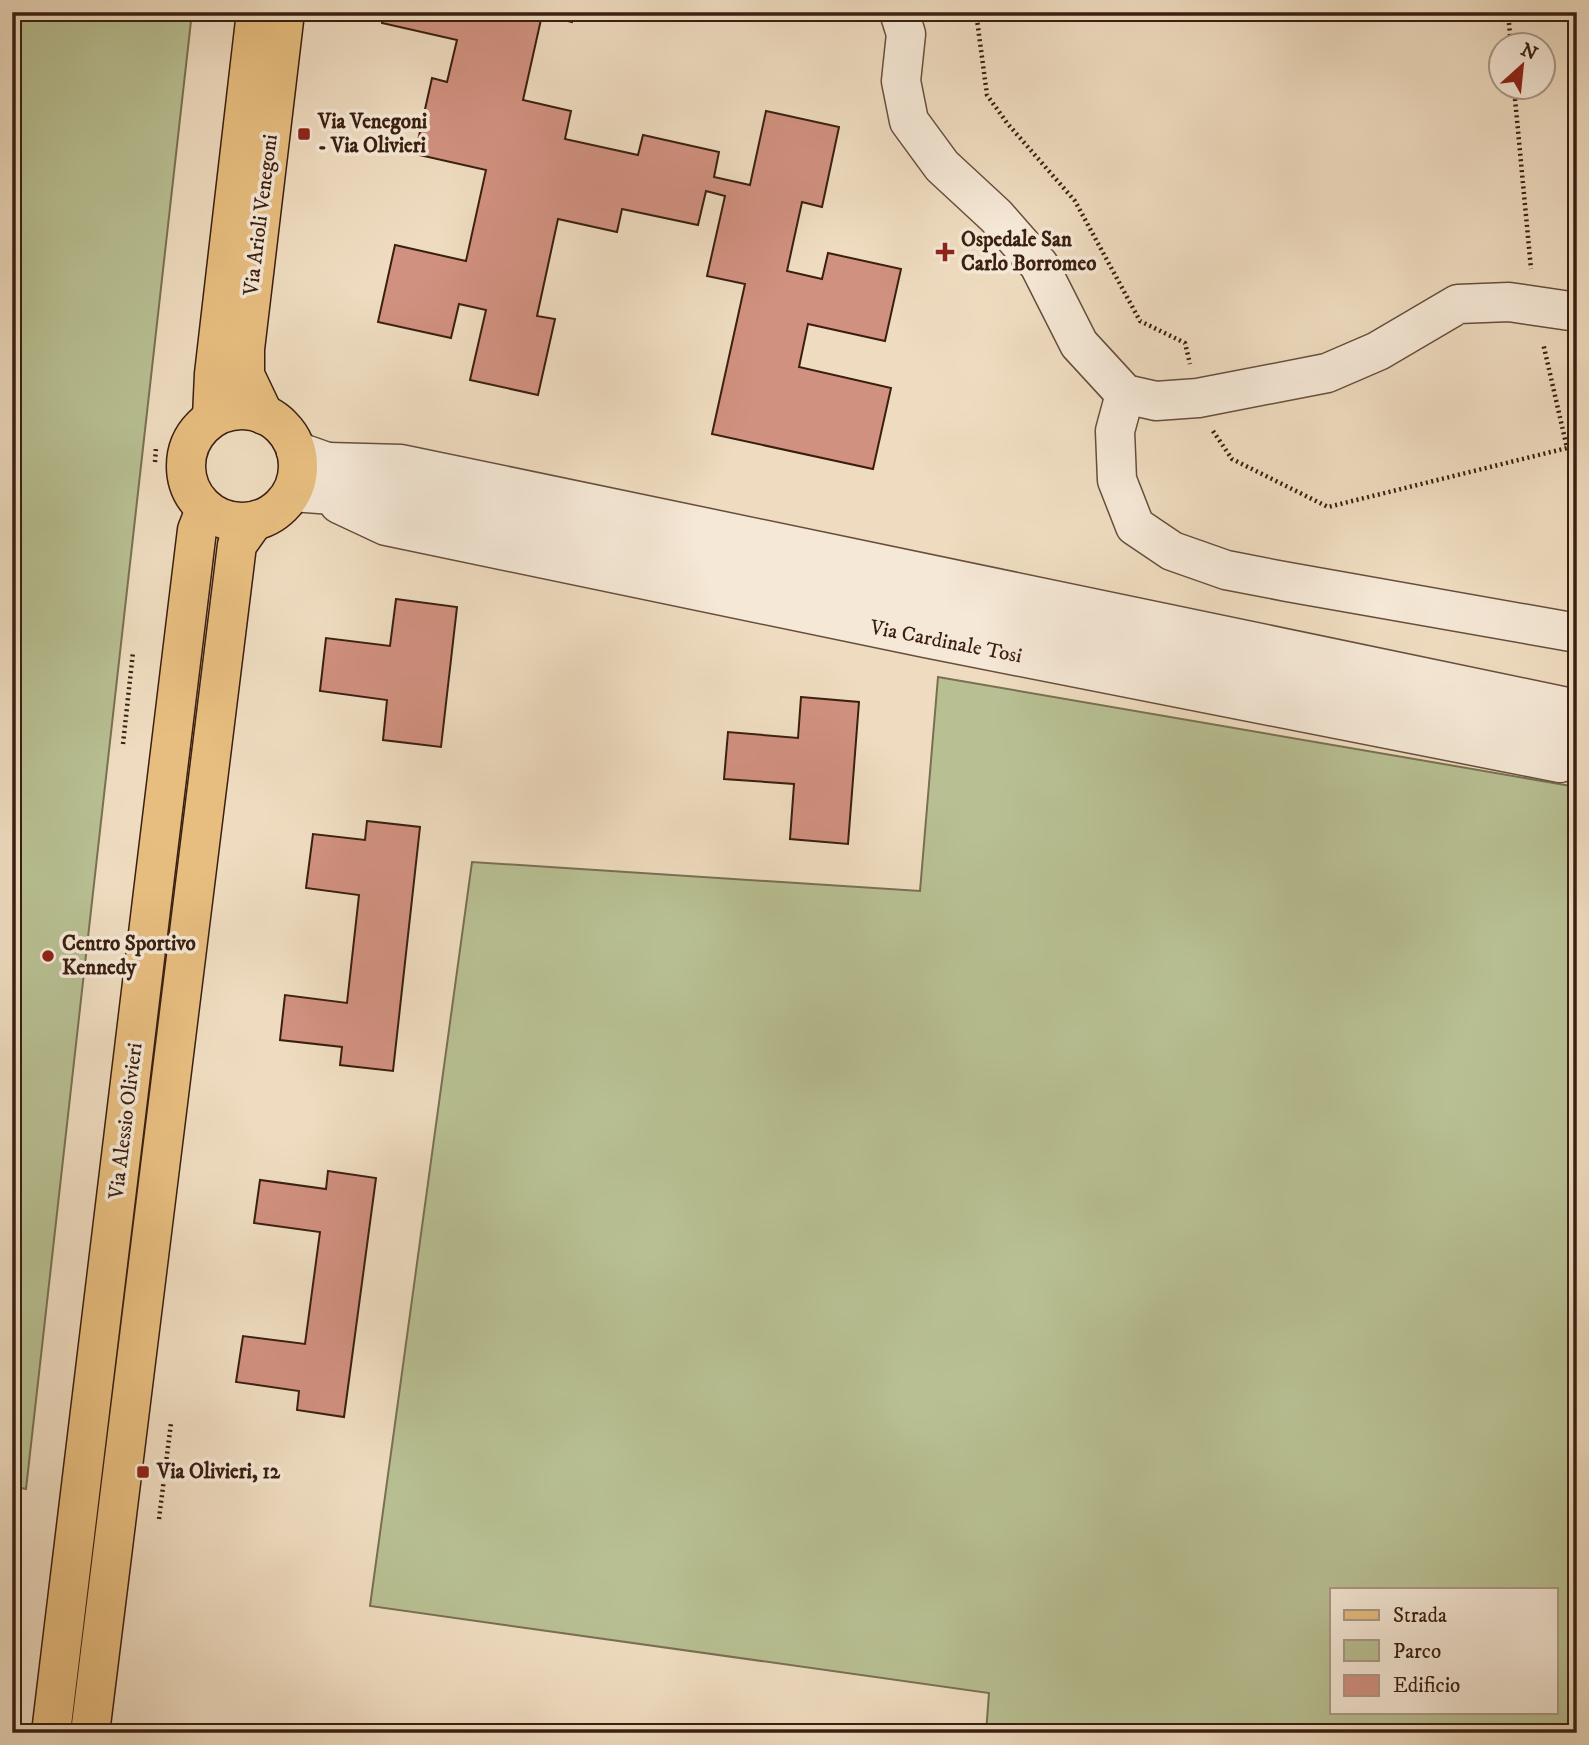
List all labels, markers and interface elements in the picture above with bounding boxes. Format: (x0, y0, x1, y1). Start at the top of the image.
north arrow (1488, 32, 1558, 102)
text: N (1517, 38, 1542, 66)
place label: Via Venegoni - Via Olivieri (317, 109, 428, 159)
marker: Via Venegoni - Via Olivieri (296, 126, 312, 142)
street label: Via Arioli Venegoni (238, 133, 284, 298)
place label: Ospedale San Carlo Borromeo (961, 227, 1096, 277)
marker: Ospedale San Carlo Borromeo (935, 242, 955, 262)
street label: Via Cardinale Tosi (867, 614, 1024, 669)
place label: Centro Sportivo Kennedy (62, 931, 196, 981)
marker: Centro Sportivo Kennedy (40, 948, 56, 964)
street label: Via Alessio Olivieri (103, 1041, 148, 1202)
place label: Via Olivieri, 12 (156, 1459, 281, 1485)
marker: Via Olivieri, 12 (135, 1464, 151, 1480)
legend (1330, 1588, 1558, 1714)
text: Strada (1393, 1603, 1447, 1629)
text: Parco (1393, 1639, 1441, 1665)
text: Edificio (1393, 1673, 1460, 1699)

